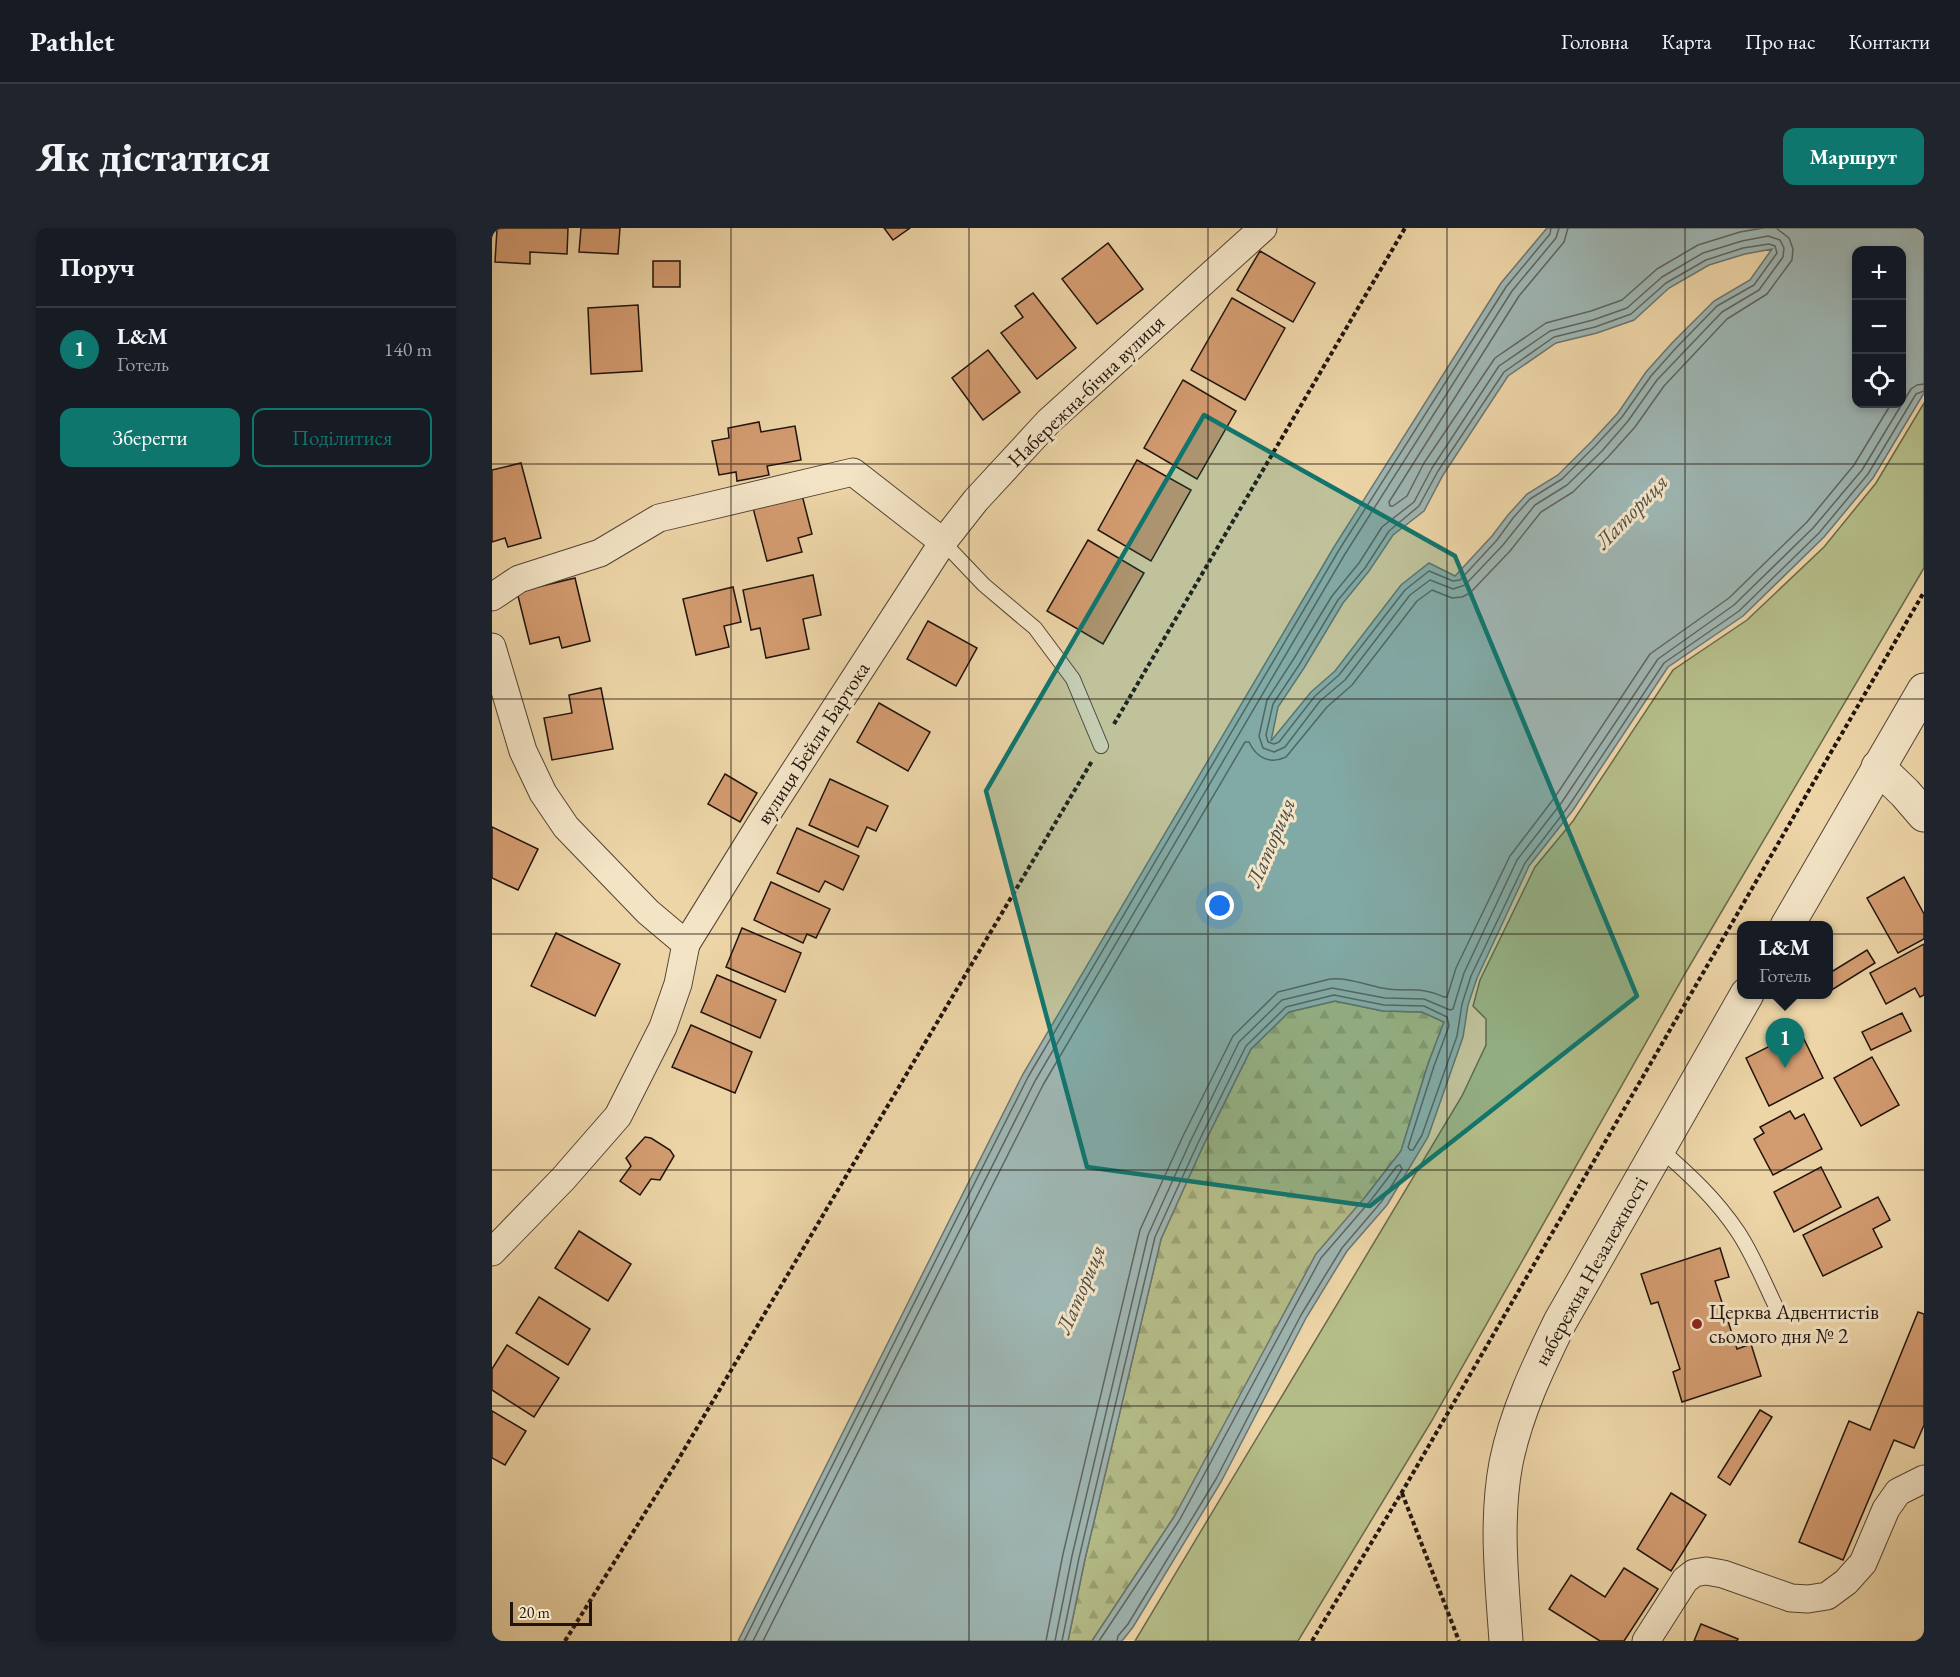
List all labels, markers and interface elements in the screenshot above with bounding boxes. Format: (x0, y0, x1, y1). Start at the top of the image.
text: Pathlet (30, 23, 114, 59)
text: Головна (1561, 28, 1629, 55)
text: Карта (1662, 28, 1712, 55)
text: Про нас (1745, 28, 1815, 55)
text: Контакти (1848, 28, 1930, 55)
button: Маршрут (1783, 128, 1924, 185)
text: Як дістатися (36, 129, 270, 184)
map controls (1852, 246, 1906, 408)
button: + (1852, 246, 1906, 300)
text: Поруч (60, 250, 135, 284)
button: − (1852, 300, 1906, 354)
street label: Набережна-бічна вулиця (1001, 309, 1170, 473)
text: L&M (117, 322, 168, 351)
text: 1 (74, 336, 85, 362)
text: 140 m (384, 336, 432, 362)
text: Готель (117, 351, 169, 377)
button: locate (1852, 354, 1906, 408)
button: Зберегти (60, 408, 240, 467)
button: Поділитися (252, 408, 432, 467)
water label: Латориця (1588, 468, 1674, 556)
street label: вулиця Бейли Бартока (750, 656, 876, 829)
water label: Латориця (1238, 793, 1302, 892)
your location (1205, 891, 1234, 920)
popup (1737, 921, 1833, 999)
text: L&M (1759, 933, 1810, 962)
text: Готель (1759, 962, 1811, 988)
pin: 1 (1766, 1018, 1804, 1068)
street label: набережна Незалежності (1527, 1171, 1654, 1370)
water label: Латориця (1048, 1240, 1112, 1339)
place label: Церква Адвентистів сьомого дня № 2 (1709, 1298, 1879, 1349)
marker: Церква Адвентистів сьомого дня № 2 (1690, 1317, 1704, 1331)
scale bar (510, 1599, 592, 1626)
text: 20 m (519, 1602, 550, 1623)

